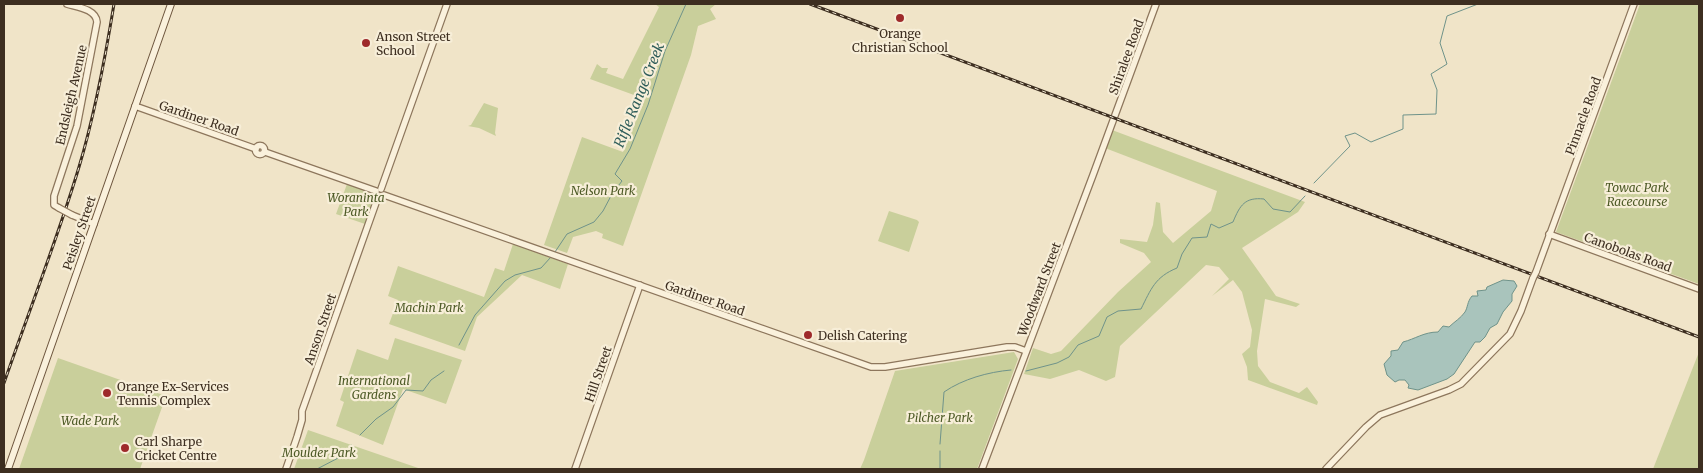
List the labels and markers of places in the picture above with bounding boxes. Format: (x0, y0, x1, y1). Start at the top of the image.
marker: Orange Christian School (894, 12, 906, 24)
place label: Orange Christian School (852, 26, 948, 55)
place label: Anson Street School (375, 29, 451, 58)
marker: Anson Street School (360, 37, 372, 49)
place label: Delish Catering (818, 328, 908, 343)
marker: Delish Catering (802, 329, 814, 341)
place label: Orange Ex-Services Tennis Complex (117, 379, 229, 408)
marker: Orange Ex-Services Tennis Complex (101, 387, 113, 399)
place label: Carl Sharpe Cricket Centre (135, 434, 217, 463)
marker: Carl Sharpe Cricket Centre (119, 442, 131, 454)

